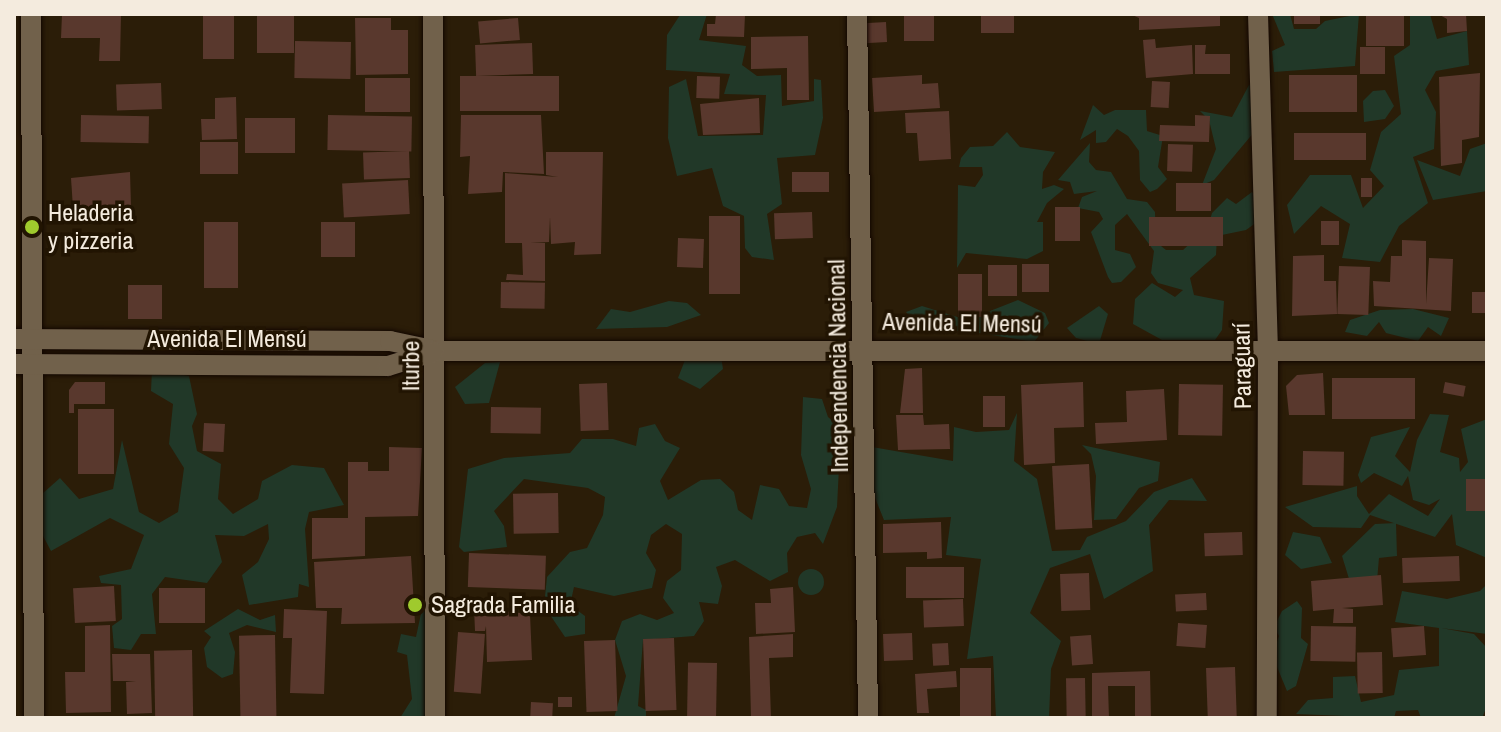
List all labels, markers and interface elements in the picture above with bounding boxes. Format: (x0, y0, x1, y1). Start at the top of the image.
place label: Heladeria y pizzeria (48, 199, 133, 255)
marker: Heladeria y pizzeria (23, 218, 41, 236)
street label: Independencia Nacional (822, 259, 854, 473)
street label: Avenida El Mensú (882, 307, 1042, 339)
street label: Paraguarí (1227, 323, 1257, 409)
street label: Avenida El Mensú (147, 325, 307, 353)
street label: Iturbe (397, 341, 425, 391)
place label: Sagrada Familia (431, 591, 576, 619)
marker: Sagrada Familia (406, 596, 424, 614)

